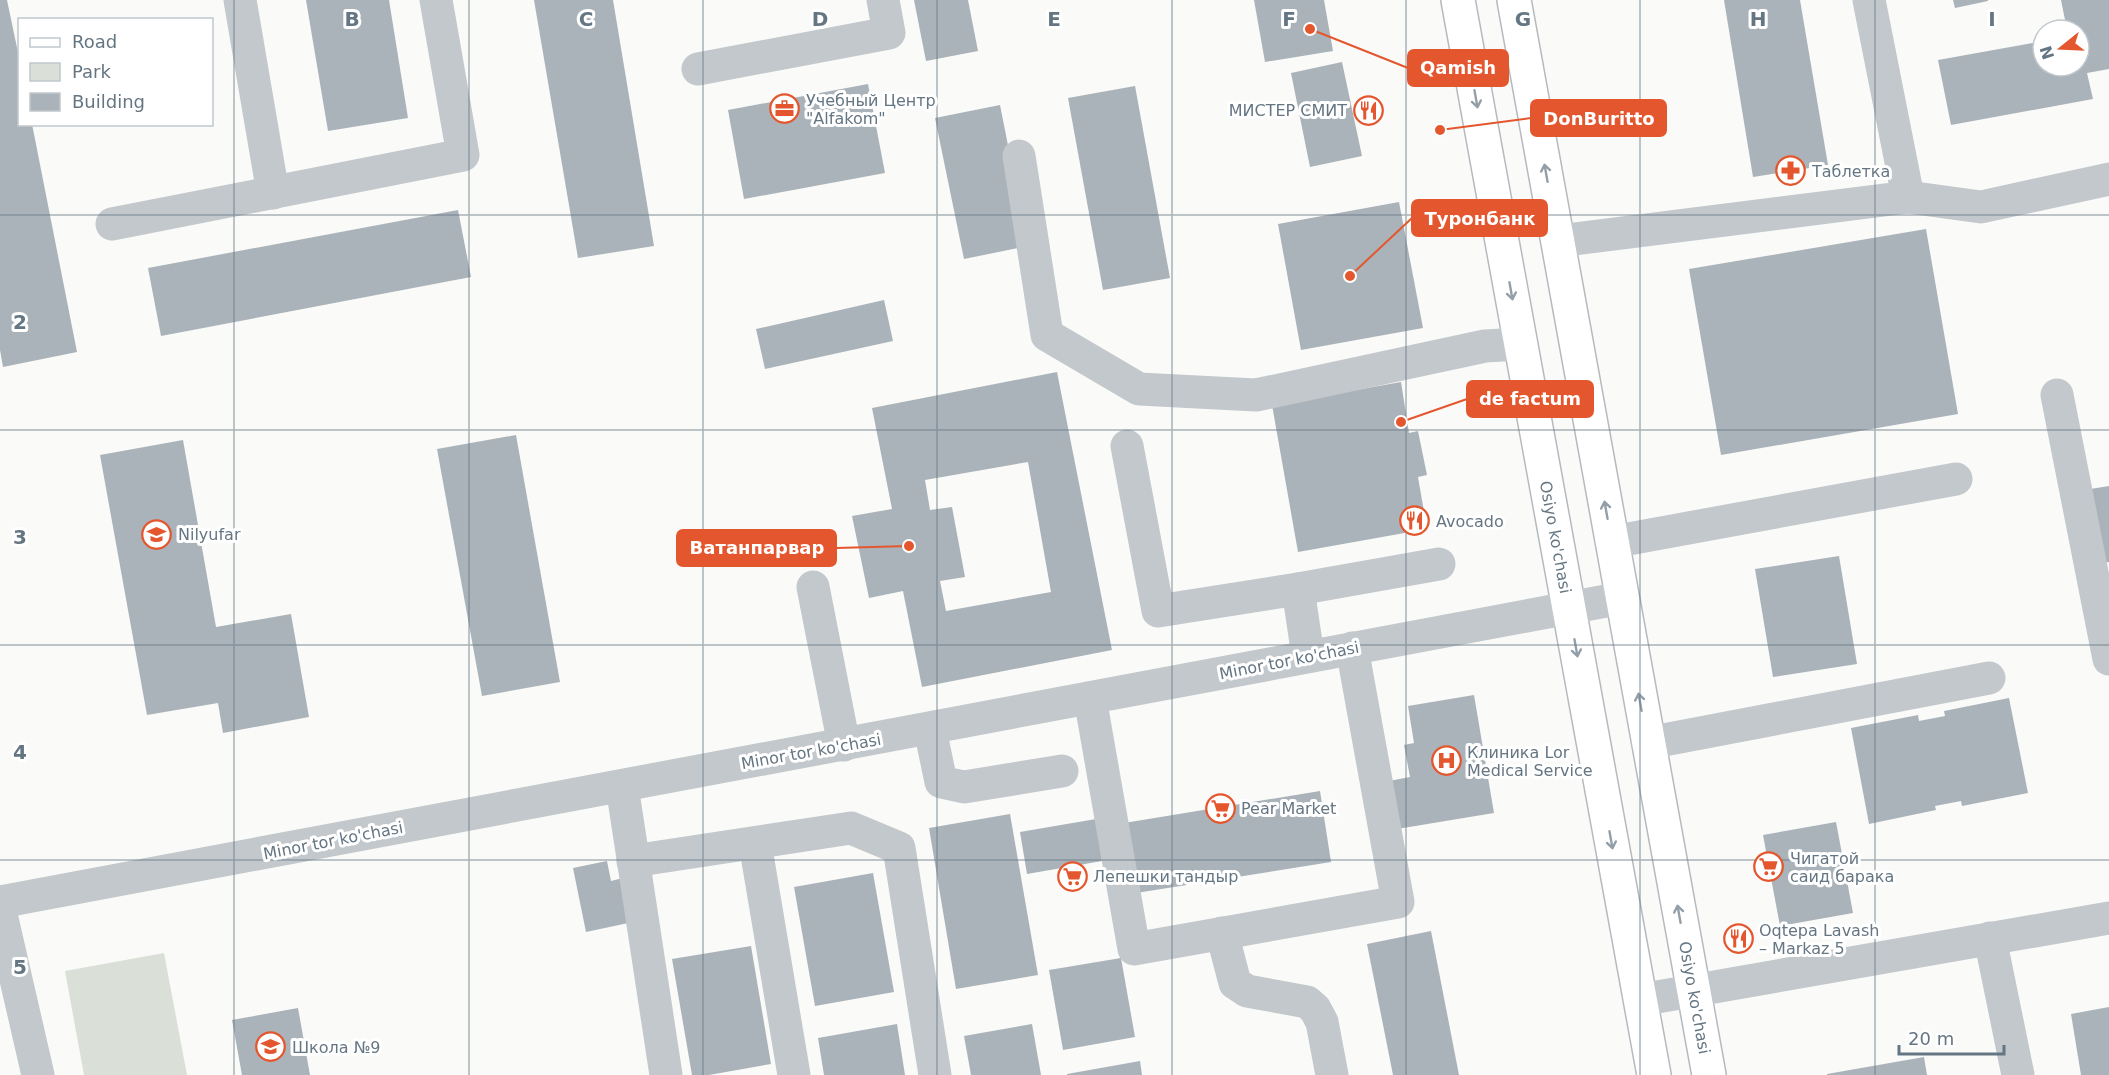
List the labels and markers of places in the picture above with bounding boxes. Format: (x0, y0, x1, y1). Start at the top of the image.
callout: Qamish (1408, 50, 1508, 86)
place label: Учебный Центр "Alfakom" (806, 91, 936, 128)
office icon: Учебный Центр "Alfakom" (769, 93, 801, 125)
restaurant icon: МИСТЕР СМИТ (1352, 94, 1384, 126)
callout: DonBuritto (1531, 100, 1666, 136)
place label: МИСТЕР СМИТ (1229, 101, 1347, 120)
pharmacy icon: Таблетка (1775, 155, 1807, 187)
place label: Таблетка (1811, 162, 1890, 181)
callout: Туронбанк (1412, 200, 1547, 236)
callout: de factum (1467, 381, 1593, 417)
restaurant icon: Avocado (1399, 505, 1431, 537)
place label: Avocado (1436, 512, 1504, 531)
school or university icon: Nilyufar (141, 518, 173, 550)
place label: Nilyufar (178, 525, 241, 544)
callout: Ватанпарвар (677, 530, 836, 566)
place label: Клиника Lor Medical Service (1467, 743, 1593, 780)
hospital icon: Клиника Lor Medical Service (1430, 745, 1462, 777)
supermarket icon: Pear Market (1204, 792, 1236, 824)
place label: Pear Market (1241, 799, 1336, 818)
place label: Чигатой саид барака (1790, 849, 1894, 886)
supermarket icon: Чигатой саид барака (1753, 851, 1785, 883)
supermarket icon: Лепешки тандыр (1056, 860, 1088, 892)
place label: Лепешки тандыр (1093, 867, 1238, 886)
place label: Oqtepa Lavash – Markaz 5 (1759, 921, 1879, 958)
restaurant icon: Oqtepa Lavash – Markaz 5 (1722, 923, 1754, 955)
school or university icon: Школа №9 (255, 1031, 287, 1063)
place label: Школа №9 (292, 1038, 381, 1057)

